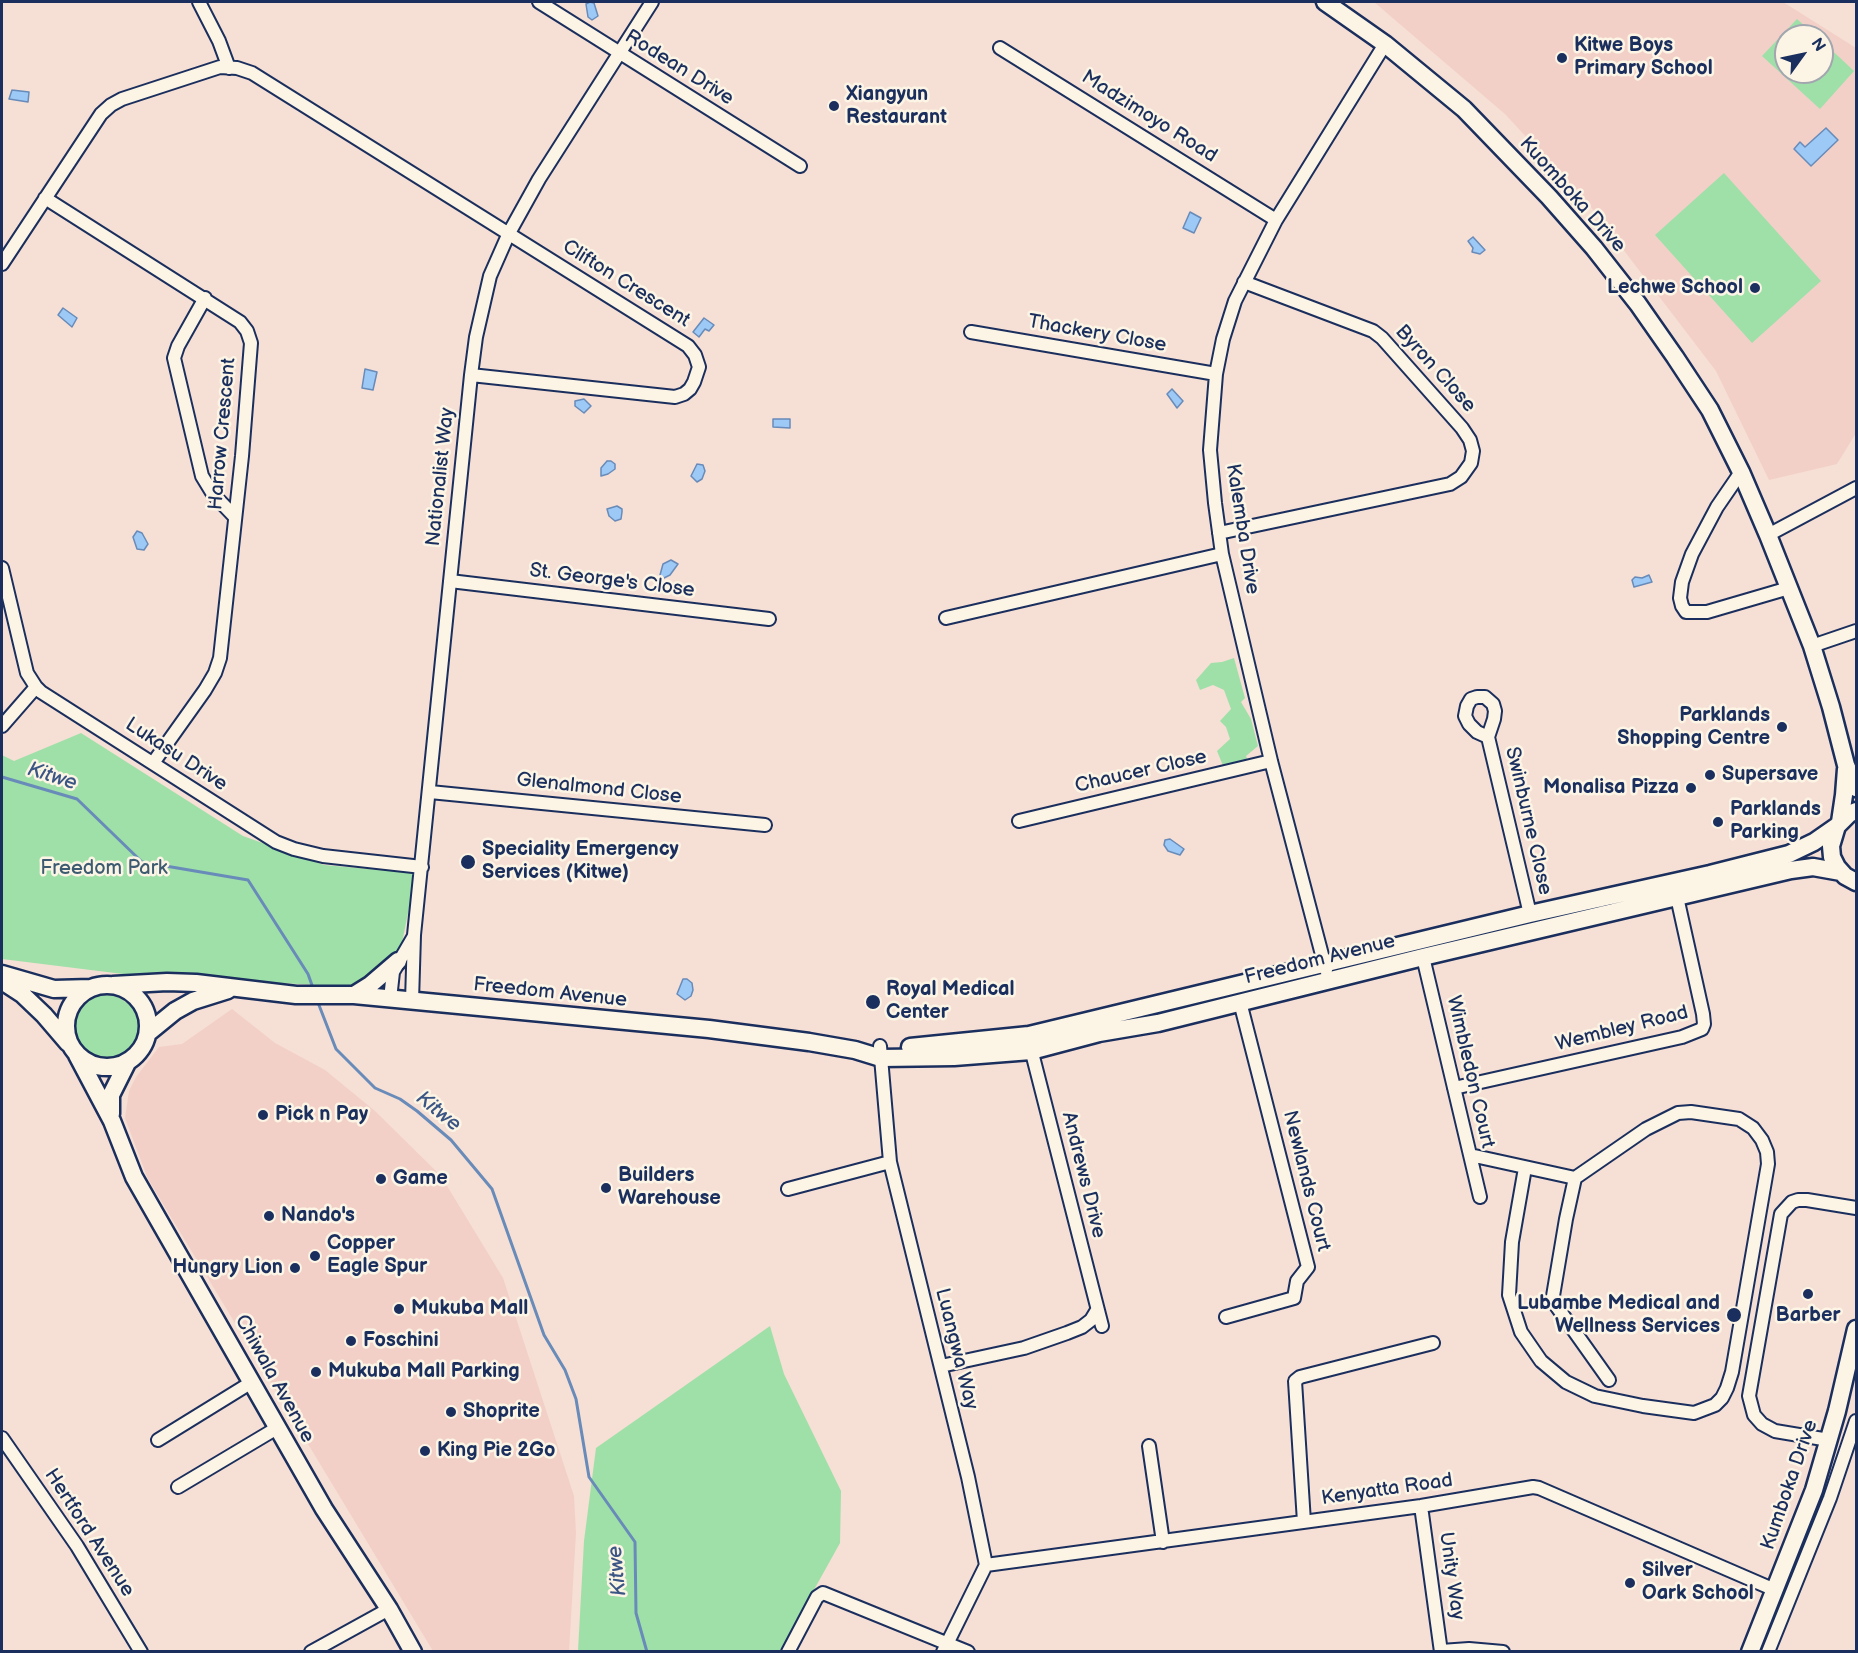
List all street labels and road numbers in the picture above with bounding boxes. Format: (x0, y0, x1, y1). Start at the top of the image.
street label: Rodean Drive (620, 25, 738, 111)
street label: Madzimoyo Road (1077, 66, 1221, 168)
street label: Kuomboka Drive (1514, 132, 1630, 258)
street label: Clifton Crescent (558, 235, 694, 333)
street label: Thackery Close (1026, 310, 1168, 358)
street label: Byron Close (1390, 320, 1480, 418)
street label: Harrow Crescent (204, 357, 242, 511)
street label: Nationalist Way (422, 407, 460, 547)
street label: Kalemba Drive (1220, 462, 1264, 596)
street label: St. George's Close (528, 559, 696, 603)
street label: Lukasu Drive (120, 713, 232, 797)
street label: Chaucer Close (1073, 745, 1209, 799)
street label: Swinburne Close (1499, 745, 1557, 897)
street label: Glenalmond Close (515, 768, 683, 810)
street label: Freedom Avenue (1242, 930, 1398, 990)
street label: Freedom Avenue (472, 973, 628, 1013)
street label: Wimbledon Court (1441, 993, 1499, 1151)
street label: Wembley Road (1553, 1001, 1691, 1057)
street label: Newlands Court (1277, 1108, 1335, 1254)
street label: Andrews Drive (1056, 1109, 1110, 1241)
street label: Luangwa Way (929, 1286, 983, 1412)
street label: Chiwala Avenue (229, 1311, 319, 1447)
street label: Kumboka Drive (1756, 1417, 1824, 1553)
street label: Hertford Avenue (39, 1465, 139, 1601)
street label: Kenyatta Road (1320, 1469, 1454, 1511)
street label: Unity Way (1433, 1530, 1469, 1622)

